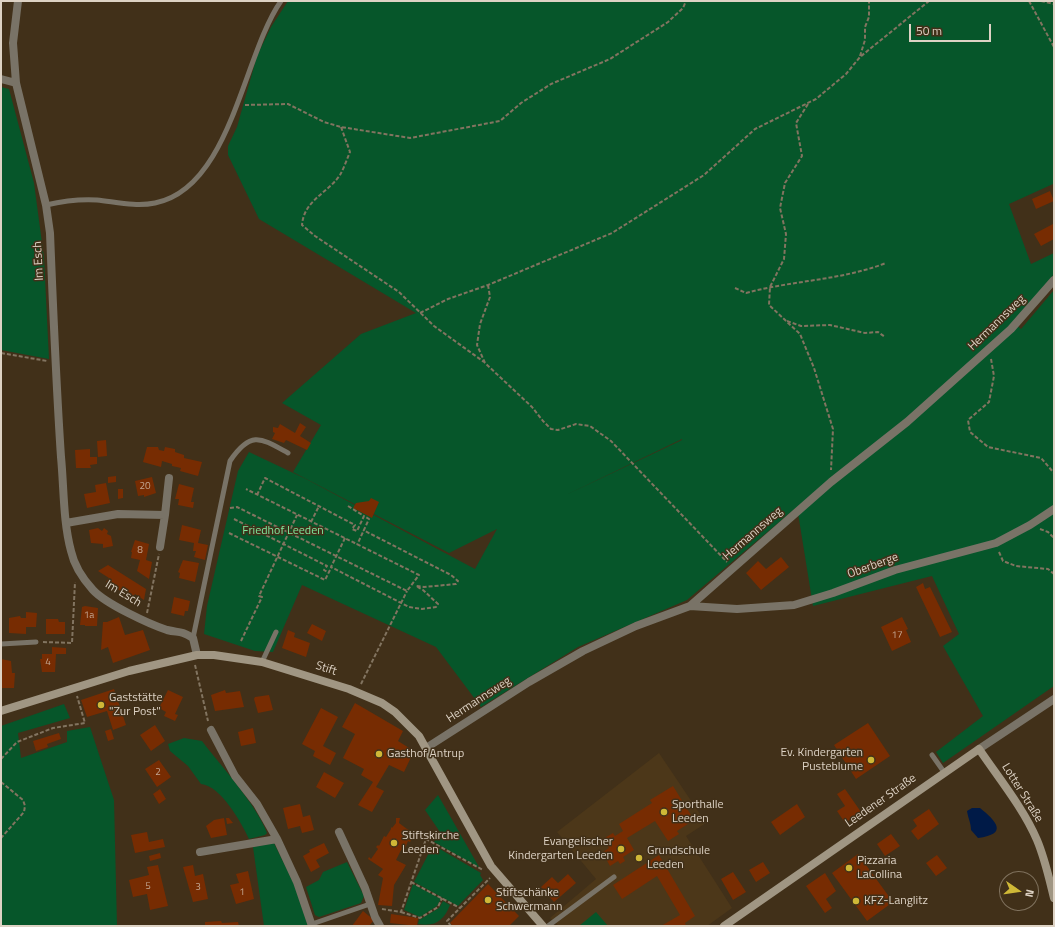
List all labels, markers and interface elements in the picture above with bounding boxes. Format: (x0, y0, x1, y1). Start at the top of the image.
scale bar (911, 16, 993, 42)
text: 50 m (916, 21, 942, 40)
street label: Im Esch (31, 241, 47, 281)
street label: Hermannsweg (965, 292, 1029, 354)
house number: 20 (139, 481, 151, 493)
street label: Hermannsweg (720, 504, 786, 564)
park label: Friedhof Leeden (242, 524, 324, 538)
house number: 8 (137, 545, 143, 557)
street label: Oberberge (846, 550, 900, 582)
street label: Im Esch (102, 578, 144, 610)
house number: 1a (84, 610, 94, 622)
house number: 17 (891, 630, 903, 642)
house number: 4 (45, 657, 51, 669)
street label: Stift (314, 659, 338, 679)
street label: Hermannsweg (444, 674, 514, 726)
place label: Gaststätte "Zur Post" (109, 691, 162, 719)
marker: Gaststätte "Zur Post" (96, 700, 106, 710)
place label: Ev. Kindergarten Pusteblume (780, 746, 863, 774)
place label: Gasthof Antrup (387, 747, 464, 761)
marker: Gasthof Antrup (374, 749, 384, 759)
marker: Ev. Kindergarten Pusteblume (866, 755, 876, 765)
street label: Lotter Straße (998, 761, 1046, 825)
house number: 2 (155, 767, 161, 779)
street label: Leedener Straße (843, 771, 919, 831)
place label: Sporthalle Leeden (672, 798, 724, 826)
marker: Sporthalle Leeden (659, 807, 669, 817)
place label: Stiftskirche Leeden (402, 829, 459, 857)
place label: Evangelischer Kindergarten Leeden (508, 835, 613, 863)
marker: Stiftskirche Leeden (389, 838, 399, 848)
marker: Evangelischer Kindergarten Leeden (616, 844, 626, 854)
place label: Grundschule Leeden (647, 844, 710, 872)
marker: Grundschule Leeden (634, 853, 644, 863)
place label: Pizzaria LaCollina (857, 854, 902, 882)
marker: Pizzaria LaCollina (844, 863, 854, 873)
north arrow (999, 871, 1039, 911)
house number: 5 (145, 881, 151, 893)
house number: 3 (195, 882, 201, 894)
place label: Stiftschänke Schwermann (496, 886, 562, 914)
house number: 1 (239, 887, 245, 899)
text: N (1021, 888, 1038, 899)
place label: KFZ-Langlitz (864, 894, 928, 908)
marker: Stiftschänke Schwermann (483, 895, 493, 905)
marker: KFZ-Langlitz (851, 896, 861, 906)

